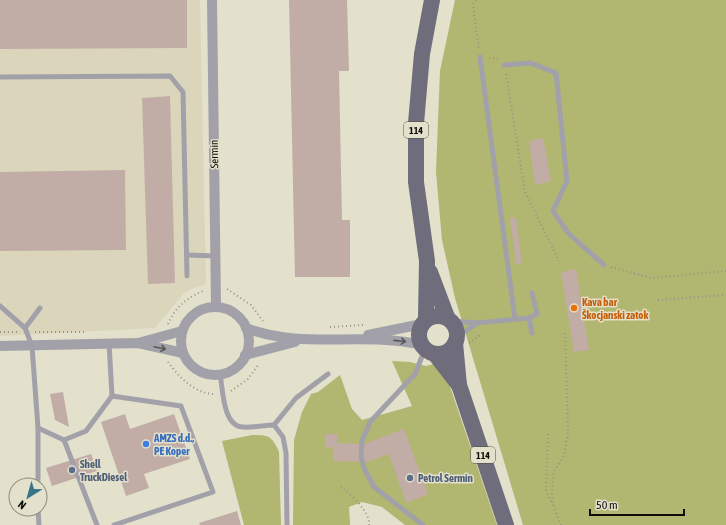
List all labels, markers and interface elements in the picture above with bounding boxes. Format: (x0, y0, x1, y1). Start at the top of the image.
road number: 114 (404, 122, 428, 138)
street label: Sermin (208, 140, 220, 168)
place label: Kava bar Škocjanski zatok (582, 296, 648, 321)
marker: Kava bar Škocjanski zatok (569, 303, 579, 313)
one-way arrow (393, 337, 406, 345)
one-way arrow (154, 344, 167, 352)
place label: AMZS d.d., PE Koper (153, 432, 194, 457)
marker: AMZS d.d., PE Koper (141, 439, 151, 449)
road number: 114 (471, 447, 495, 463)
place label: Shell TruckDiesel (80, 458, 128, 483)
marker: Shell TruckDiesel (67, 465, 77, 475)
place label: Petrol Sermin (418, 472, 473, 484)
marker: Petrol Sermin (405, 473, 415, 483)
north arrow (8, 477, 48, 517)
scale bar (590, 491, 684, 517)
text: N (16, 498, 28, 512)
text: 50 m (596, 498, 618, 512)

